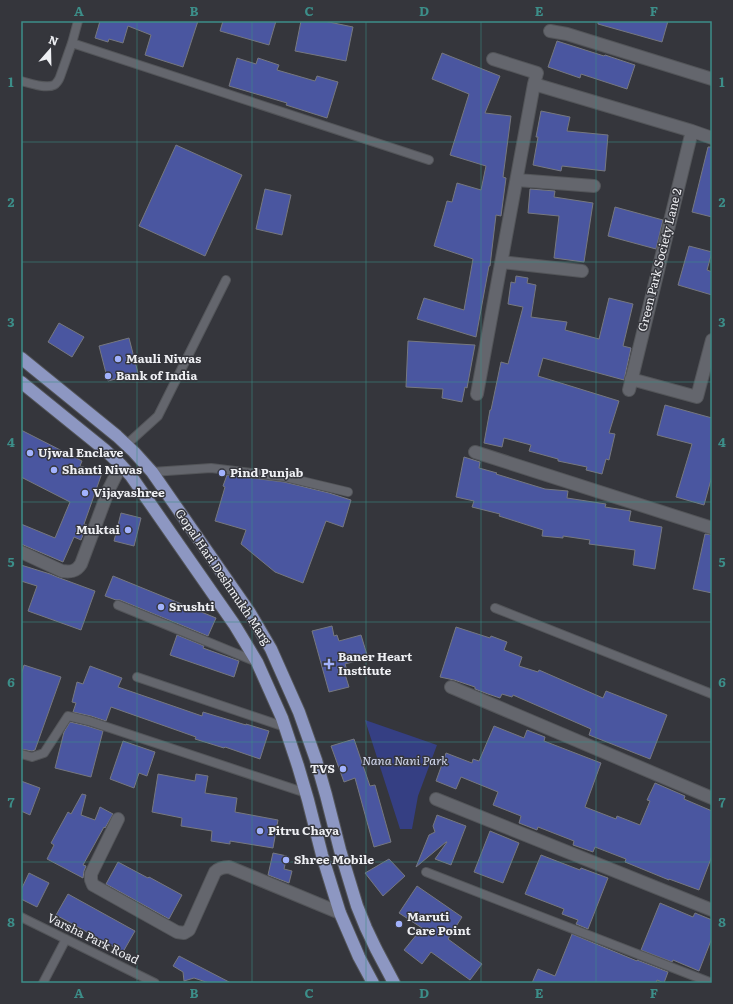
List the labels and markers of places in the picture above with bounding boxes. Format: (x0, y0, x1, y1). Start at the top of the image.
place label: Mauli Niwas (126, 349, 201, 367)
marker: Mauli Niwas (113, 354, 123, 364)
place label: Bank of India (116, 366, 197, 384)
marker: Bank of India (103, 371, 113, 381)
place label: Ujwal Enclave (38, 443, 124, 461)
marker: Ujwal Enclave (25, 448, 35, 458)
place label: Shanti Niwas (62, 460, 142, 478)
place label: Pind Punjab (230, 463, 304, 481)
marker: Shanti Niwas (49, 465, 59, 475)
marker: Pind Punjab (217, 468, 227, 478)
place label: Vijayashree (93, 483, 165, 501)
marker: Vijayashree (80, 488, 90, 498)
place label: Muktai (76, 520, 121, 538)
marker: Muktai (123, 525, 133, 535)
place label: Srushti (169, 597, 215, 615)
marker: Srushti (156, 602, 166, 612)
place label: Baner Heart Institute (338, 647, 413, 679)
marker: Baner Heart Institute (323, 658, 335, 670)
place label: TVS (310, 759, 335, 777)
marker: TVS (338, 764, 348, 774)
place label: Pitru Chaya (268, 821, 339, 839)
marker: Pitru Chaya (255, 826, 265, 836)
place label: Shree Mobile (294, 850, 374, 868)
marker: Shree Mobile (281, 855, 291, 865)
place label: Maruti Care Point (407, 907, 471, 939)
marker: Maruti Care Point (394, 919, 404, 929)

